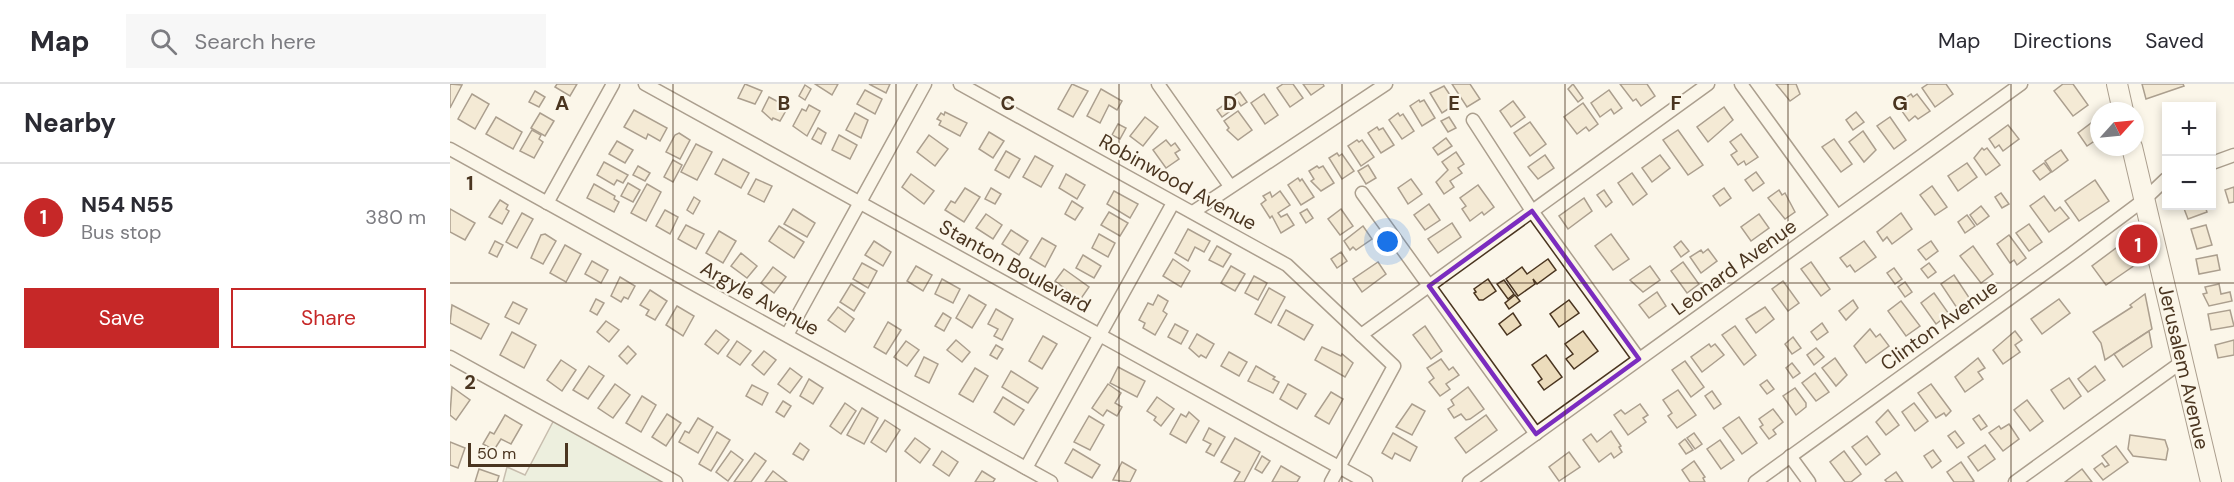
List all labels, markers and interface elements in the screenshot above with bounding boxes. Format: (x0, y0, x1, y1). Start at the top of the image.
search box (126, 14, 546, 68)
text: Map (30, 23, 90, 60)
icon: search (147, 25, 180, 58)
text: Search here (195, 27, 316, 56)
text: Map (1938, 27, 1980, 55)
text: Directions (2013, 27, 2112, 55)
text: Saved (2145, 27, 2204, 55)
text: A (555, 90, 569, 116)
text: B (778, 90, 790, 116)
text: C (1001, 90, 1015, 116)
text: D (1223, 90, 1237, 116)
text: E (1448, 90, 1460, 116)
text: F (1670, 90, 1682, 116)
text: G (1892, 90, 1908, 116)
north arrow (2090, 102, 2144, 156)
map controls (2162, 102, 2216, 210)
button: + (2162, 102, 2216, 156)
text: Nearby (24, 106, 116, 140)
street label: Robinwood Avenue (1095, 128, 1261, 236)
button: − (2162, 156, 2216, 210)
text: 1 (466, 170, 474, 196)
text: N54 N55 (81, 190, 174, 219)
text: 1 (40, 204, 47, 230)
text: 380 m (365, 204, 426, 230)
street label: Leonard Avenue (1666, 213, 1802, 321)
street label: Stanton Boulevard (935, 214, 1095, 318)
text: Bus stop (81, 219, 161, 245)
pin: 1 (2118, 222, 2158, 266)
your location (1373, 227, 1402, 256)
street label: Argyle Avenue (696, 255, 824, 341)
street label: Clinton Avenue (1875, 274, 2003, 376)
street label: Jerusalem Avenue (2152, 282, 2216, 452)
button: Save (24, 288, 219, 348)
button: Share (231, 288, 426, 348)
text: 2 (464, 369, 476, 395)
scale bar (468, 440, 568, 468)
text: 50 m (477, 443, 516, 464)

